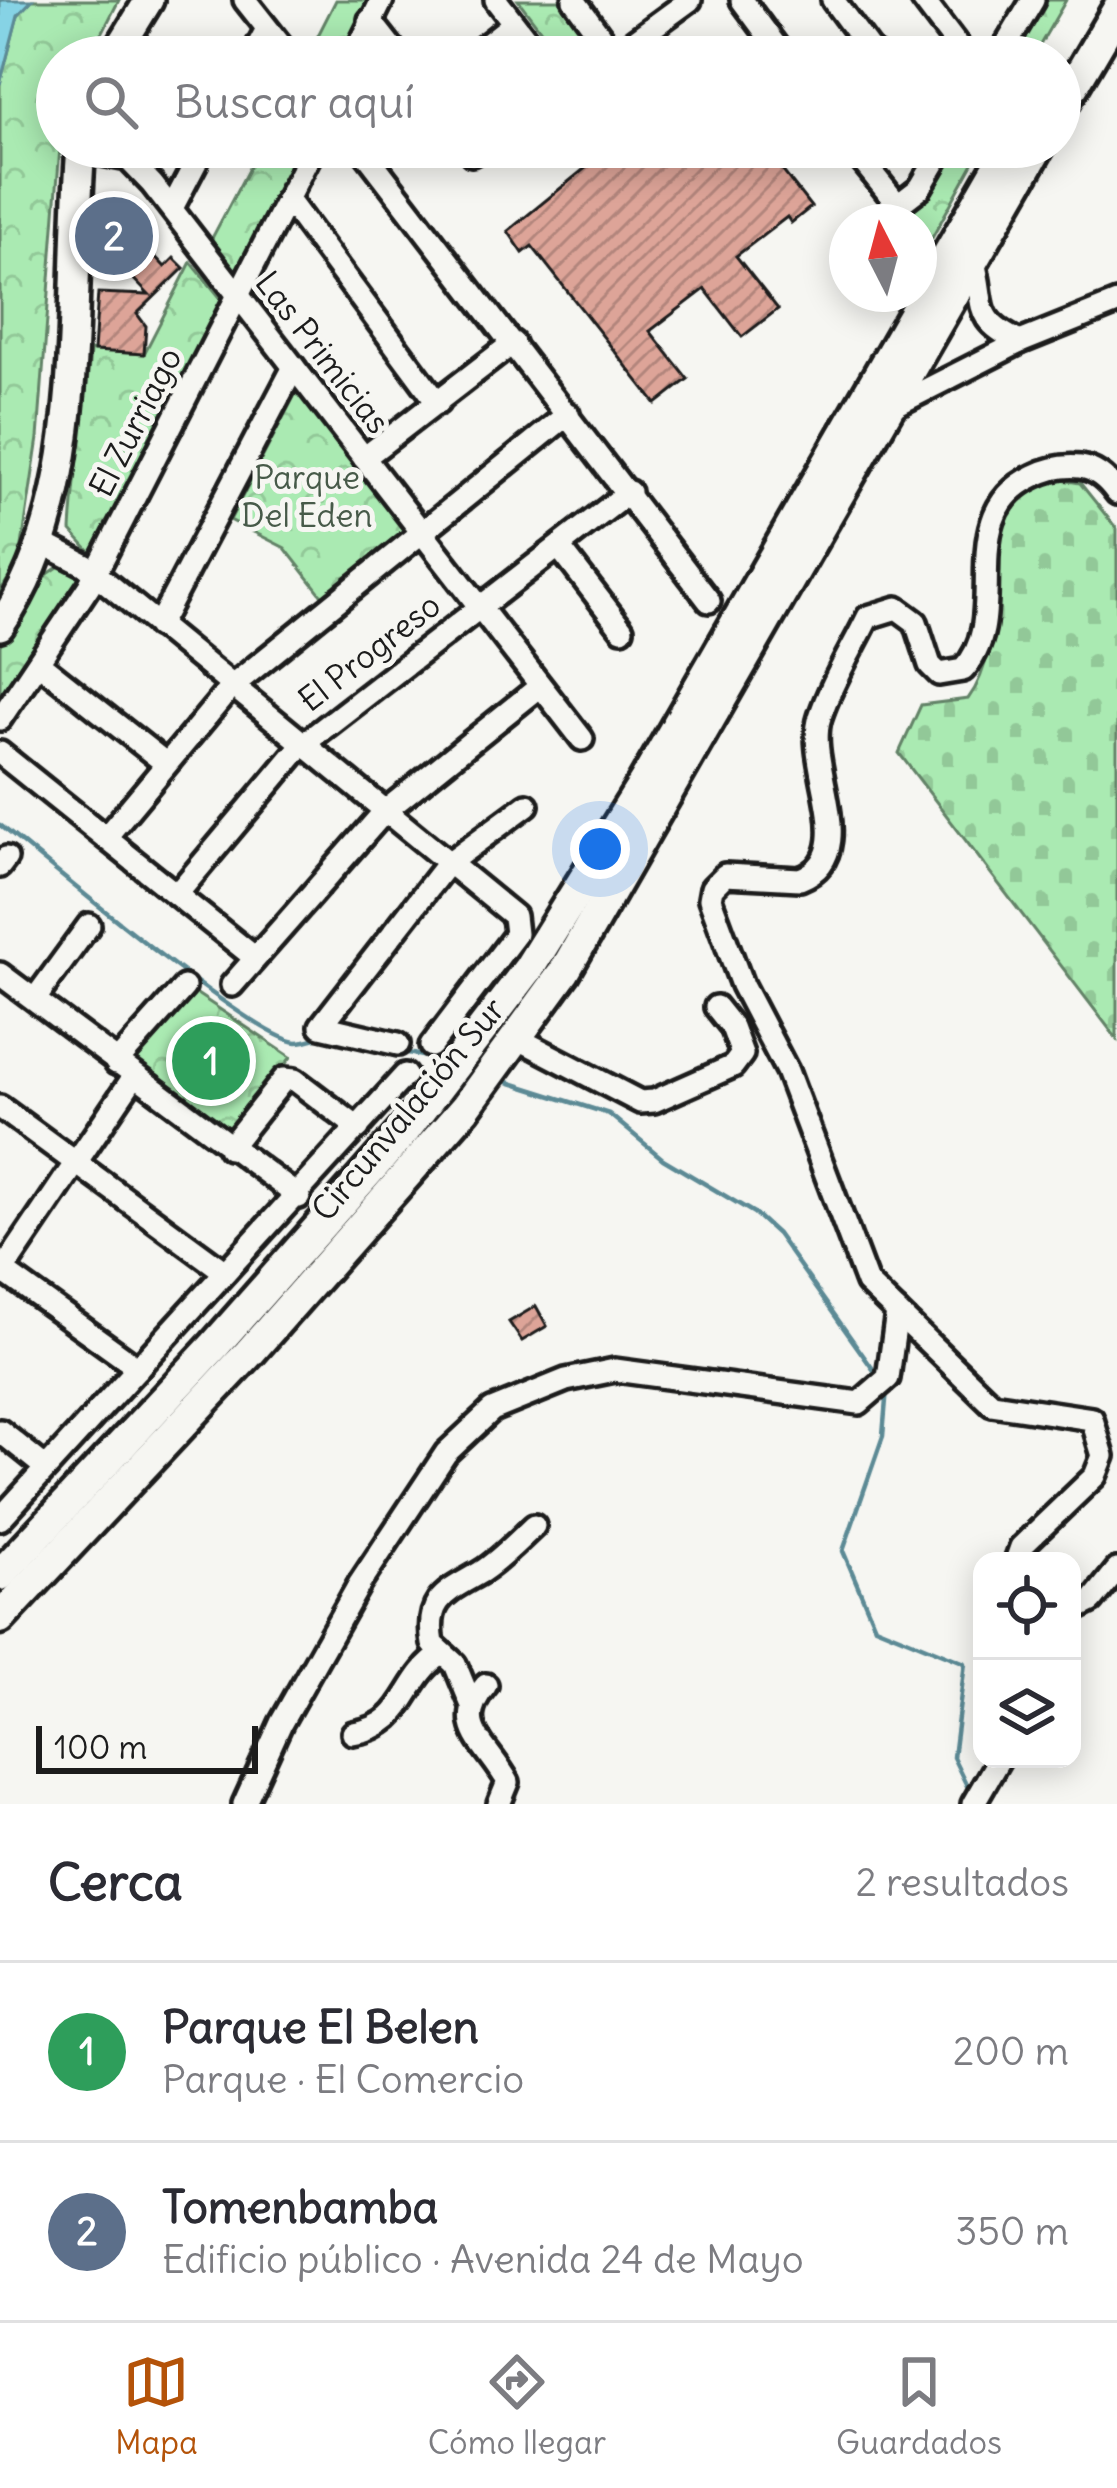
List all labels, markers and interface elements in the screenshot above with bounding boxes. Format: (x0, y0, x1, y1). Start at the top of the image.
search box (36, 36, 1081, 168)
icon: search (78, 69, 144, 135)
text: Buscar aquí (174, 74, 414, 130)
pin: 2 (75, 191, 153, 281)
north arrow (829, 204, 937, 312)
street label: Las Primicias (247, 262, 399, 442)
street label: El Zurriago (80, 340, 190, 504)
park label: Parque Del Eden (241, 456, 373, 536)
street label: El Progreso (290, 584, 448, 720)
your location (570, 819, 630, 879)
street label: Circunvalación Sur (302, 989, 514, 1229)
pin: 1 (172, 1016, 250, 1106)
map controls (973, 1552, 1081, 1768)
button: locate (973, 1552, 1081, 1660)
button: layers (973, 1660, 1081, 1768)
scale bar (36, 1720, 258, 1773)
text: 100 m (54, 1726, 147, 1768)
text: Cerca (48, 1850, 183, 1914)
text: 2 resultados (855, 1858, 1069, 1907)
text: Parque El Belen (162, 1999, 479, 2055)
text: 1 (79, 2027, 95, 2076)
text: 200 m (953, 2027, 1069, 2076)
text: Parque · El Comercio (162, 2055, 524, 2104)
text: Tomenbamba (162, 2179, 438, 2235)
text: 2 (76, 2207, 98, 2256)
text: 350 m (955, 2207, 1069, 2256)
text: Edificio público · Avenida 24 de Mayo (162, 2235, 804, 2284)
tab: Mapa (115, 2349, 198, 2463)
tab: Cómo llegar (428, 2349, 606, 2463)
tab: Guardados (836, 2349, 1002, 2463)

